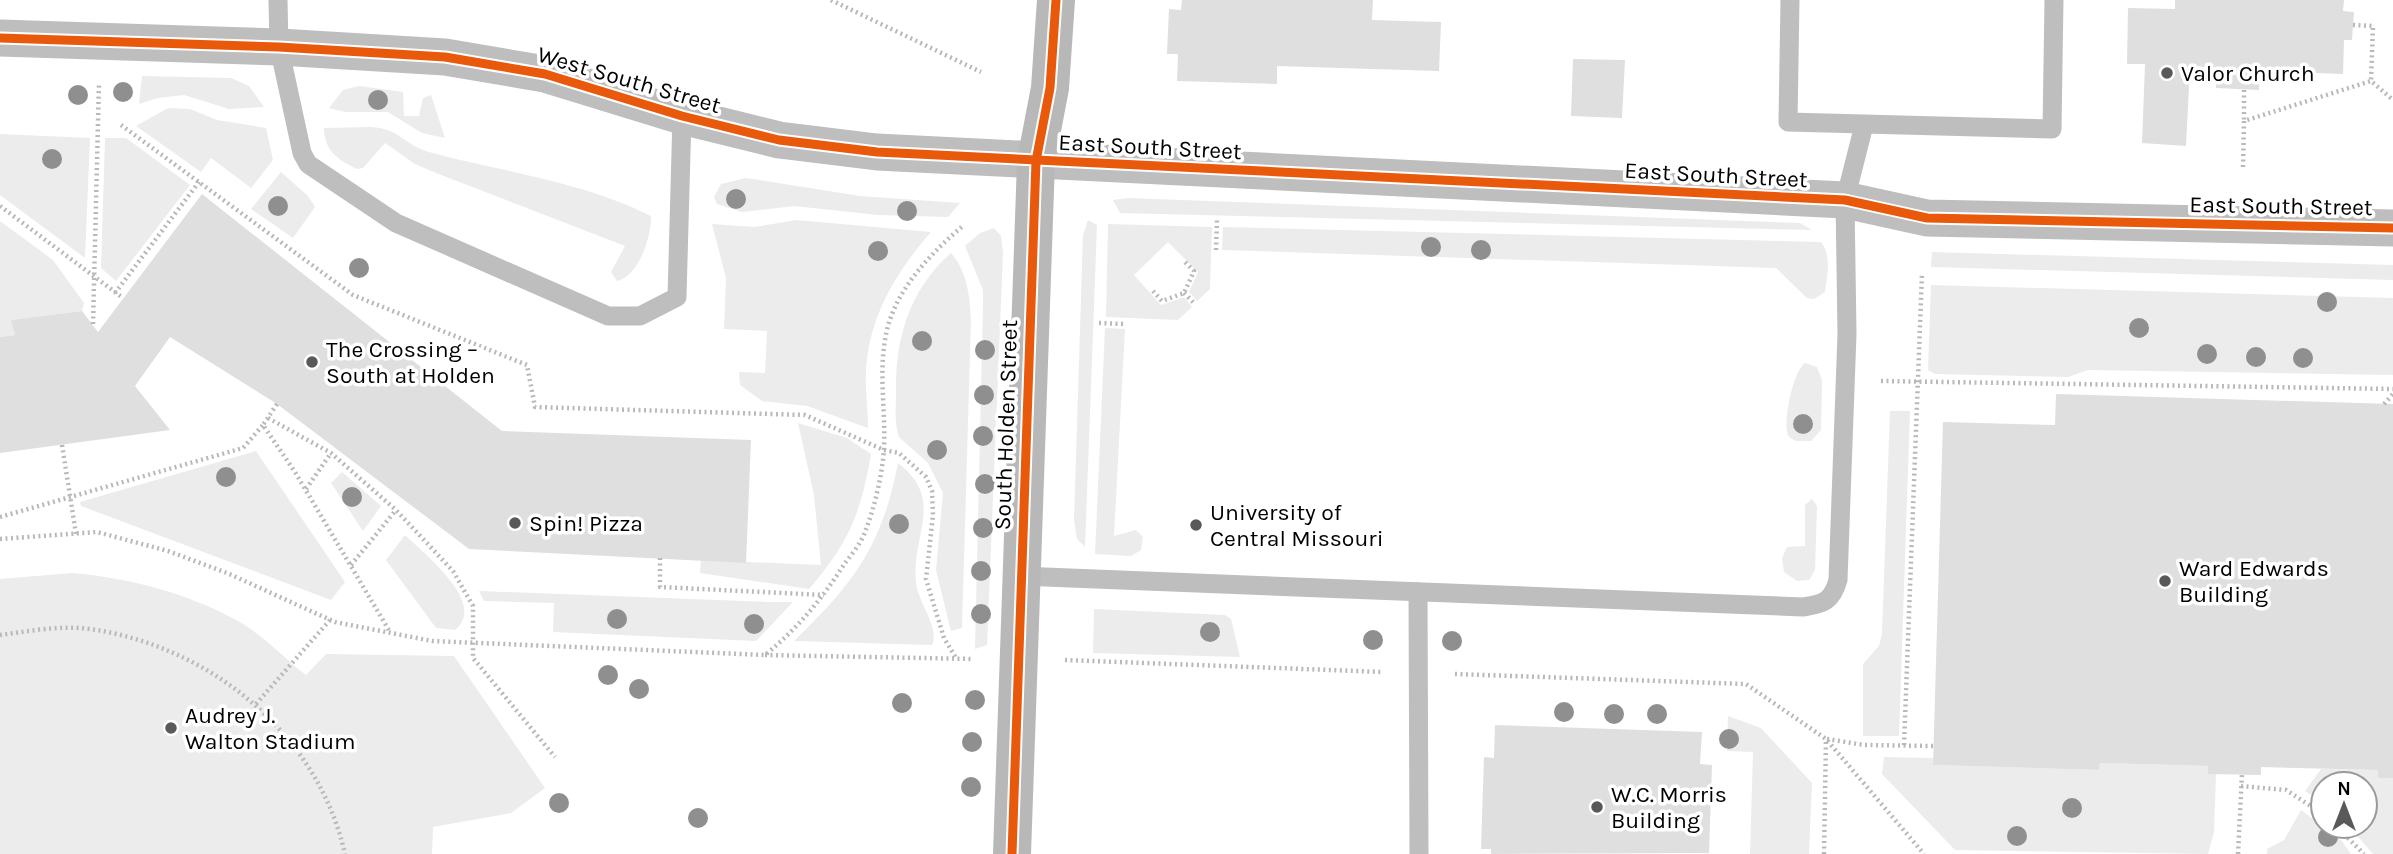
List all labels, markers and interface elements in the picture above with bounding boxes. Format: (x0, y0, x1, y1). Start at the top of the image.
street label: West South Street (534, 41, 724, 119)
place label: Valor Church (2181, 60, 2315, 87)
marker: Valor Church (2159, 65, 2175, 81)
street label: East South Street (1058, 129, 1243, 165)
street label: East South Street (1624, 157, 1809, 193)
street label: East South Street (2189, 191, 2373, 221)
street label: South Holden Street (989, 319, 1023, 531)
place label: The Crossing – South at Holden (326, 336, 495, 389)
marker: The Crossing – South at Holden (304, 354, 320, 370)
place label: University of Central Missouri (1210, 499, 1384, 552)
place label: Spin! Pizza (529, 510, 643, 537)
marker: Spin! Pizza (507, 515, 523, 531)
marker: University of Central Missouri (1188, 517, 1204, 533)
place label: Ward Edwards Building (2179, 555, 2329, 608)
marker: Ward Edwards Building (2157, 573, 2173, 589)
place label: Audrey J. Walton Stadium (185, 702, 356, 755)
marker: Audrey J. Walton Stadium (163, 720, 179, 736)
north arrow (2309, 770, 2379, 840)
text: N (2337, 778, 2351, 800)
place label: W.C. Morris Building (1611, 781, 1727, 834)
marker: W.C. Morris Building (1589, 799, 1605, 815)

